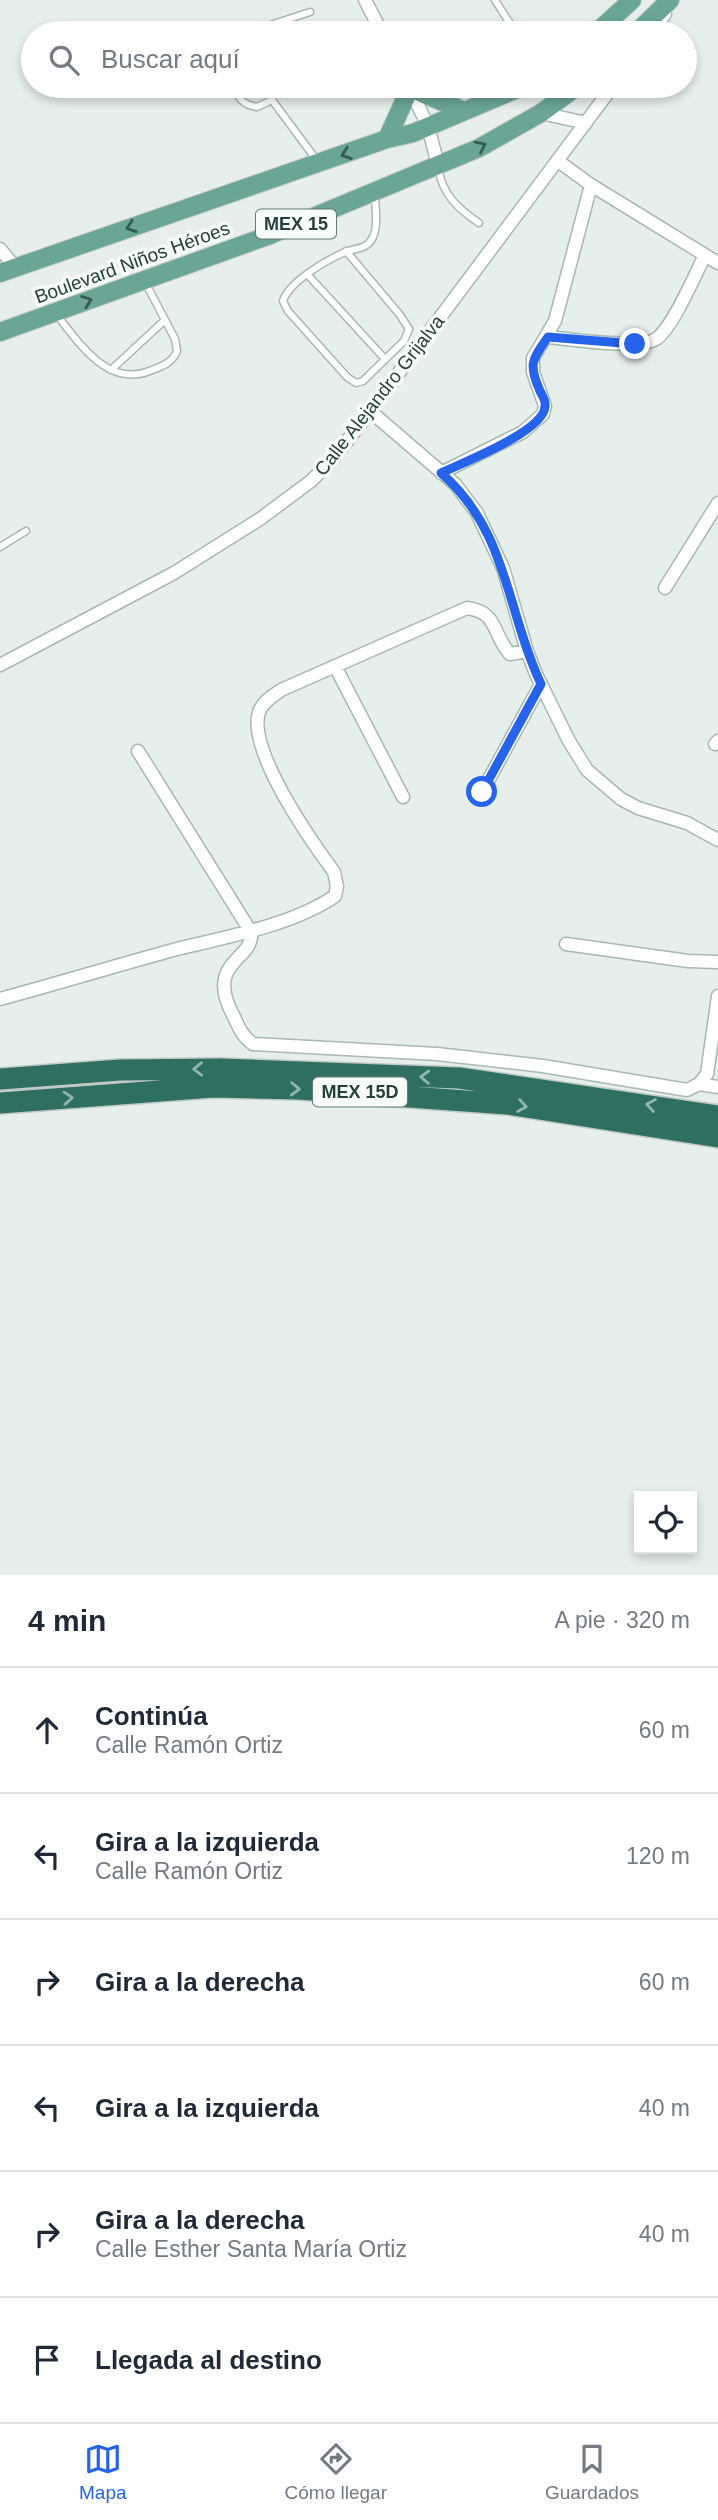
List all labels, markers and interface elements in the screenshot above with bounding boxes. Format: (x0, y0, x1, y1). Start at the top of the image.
search box (21, 21, 697, 98)
icon: search (45, 41, 83, 79)
text: Buscar aquí (101, 44, 240, 74)
one-way arrow (474, 140, 486, 154)
one-way arrow (341, 146, 353, 160)
road number: MEX 15 (256, 210, 336, 238)
street label: Boulevard Niños Héroes (32, 217, 233, 308)
one-way arrow (126, 219, 138, 234)
one-way arrow (81, 295, 93, 309)
street label: Calle Alejandro Grijalva (310, 311, 449, 480)
route end (619, 328, 650, 359)
route start (466, 776, 497, 807)
one-way arrow (192, 1062, 203, 1077)
one-way arrow (419, 1069, 430, 1084)
road number: MEX 15D (313, 1078, 407, 1106)
one-way arrow (290, 1081, 301, 1096)
one-way arrow (63, 1090, 74, 1105)
one-way arrow (516, 1098, 528, 1113)
one-way arrow (645, 1098, 656, 1113)
map controls (634, 1491, 697, 1554)
button: locate (634, 1491, 697, 1554)
text: 4 min (28, 1604, 106, 1637)
text: A pie · 320 m (554, 1607, 690, 1633)
text: Continúa (95, 1701, 208, 1731)
icon: ahead (28, 1711, 66, 1749)
text: 60 m (639, 1717, 690, 1743)
text: Calle Ramón Ortiz (95, 1732, 283, 1758)
text: Gira a la izquierda (95, 1827, 319, 1857)
icon: left (28, 1837, 66, 1875)
text: 120 m (626, 1843, 690, 1869)
text: Calle Ramón Ortiz (95, 1858, 283, 1884)
icon: right (28, 1963, 66, 2001)
text: Gira a la derecha (95, 1967, 305, 1997)
text: 60 m (639, 1969, 690, 1995)
icon: left (28, 2089, 66, 2127)
text: Gira a la izquierda (95, 2093, 319, 2123)
text: 40 m (639, 2095, 690, 2121)
text: Gira a la derecha (95, 2205, 305, 2235)
icon: right (28, 2215, 66, 2253)
text: 40 m (639, 2221, 690, 2247)
text: Calle Esther Santa María Ortiz (95, 2236, 407, 2262)
icon: arrive (28, 2341, 66, 2379)
text: Llegada al destino (95, 2345, 322, 2375)
tab: Mapa (79, 2440, 127, 2504)
tab: Cómo llegar (285, 2440, 387, 2504)
tab: Guardados (545, 2440, 639, 2504)

